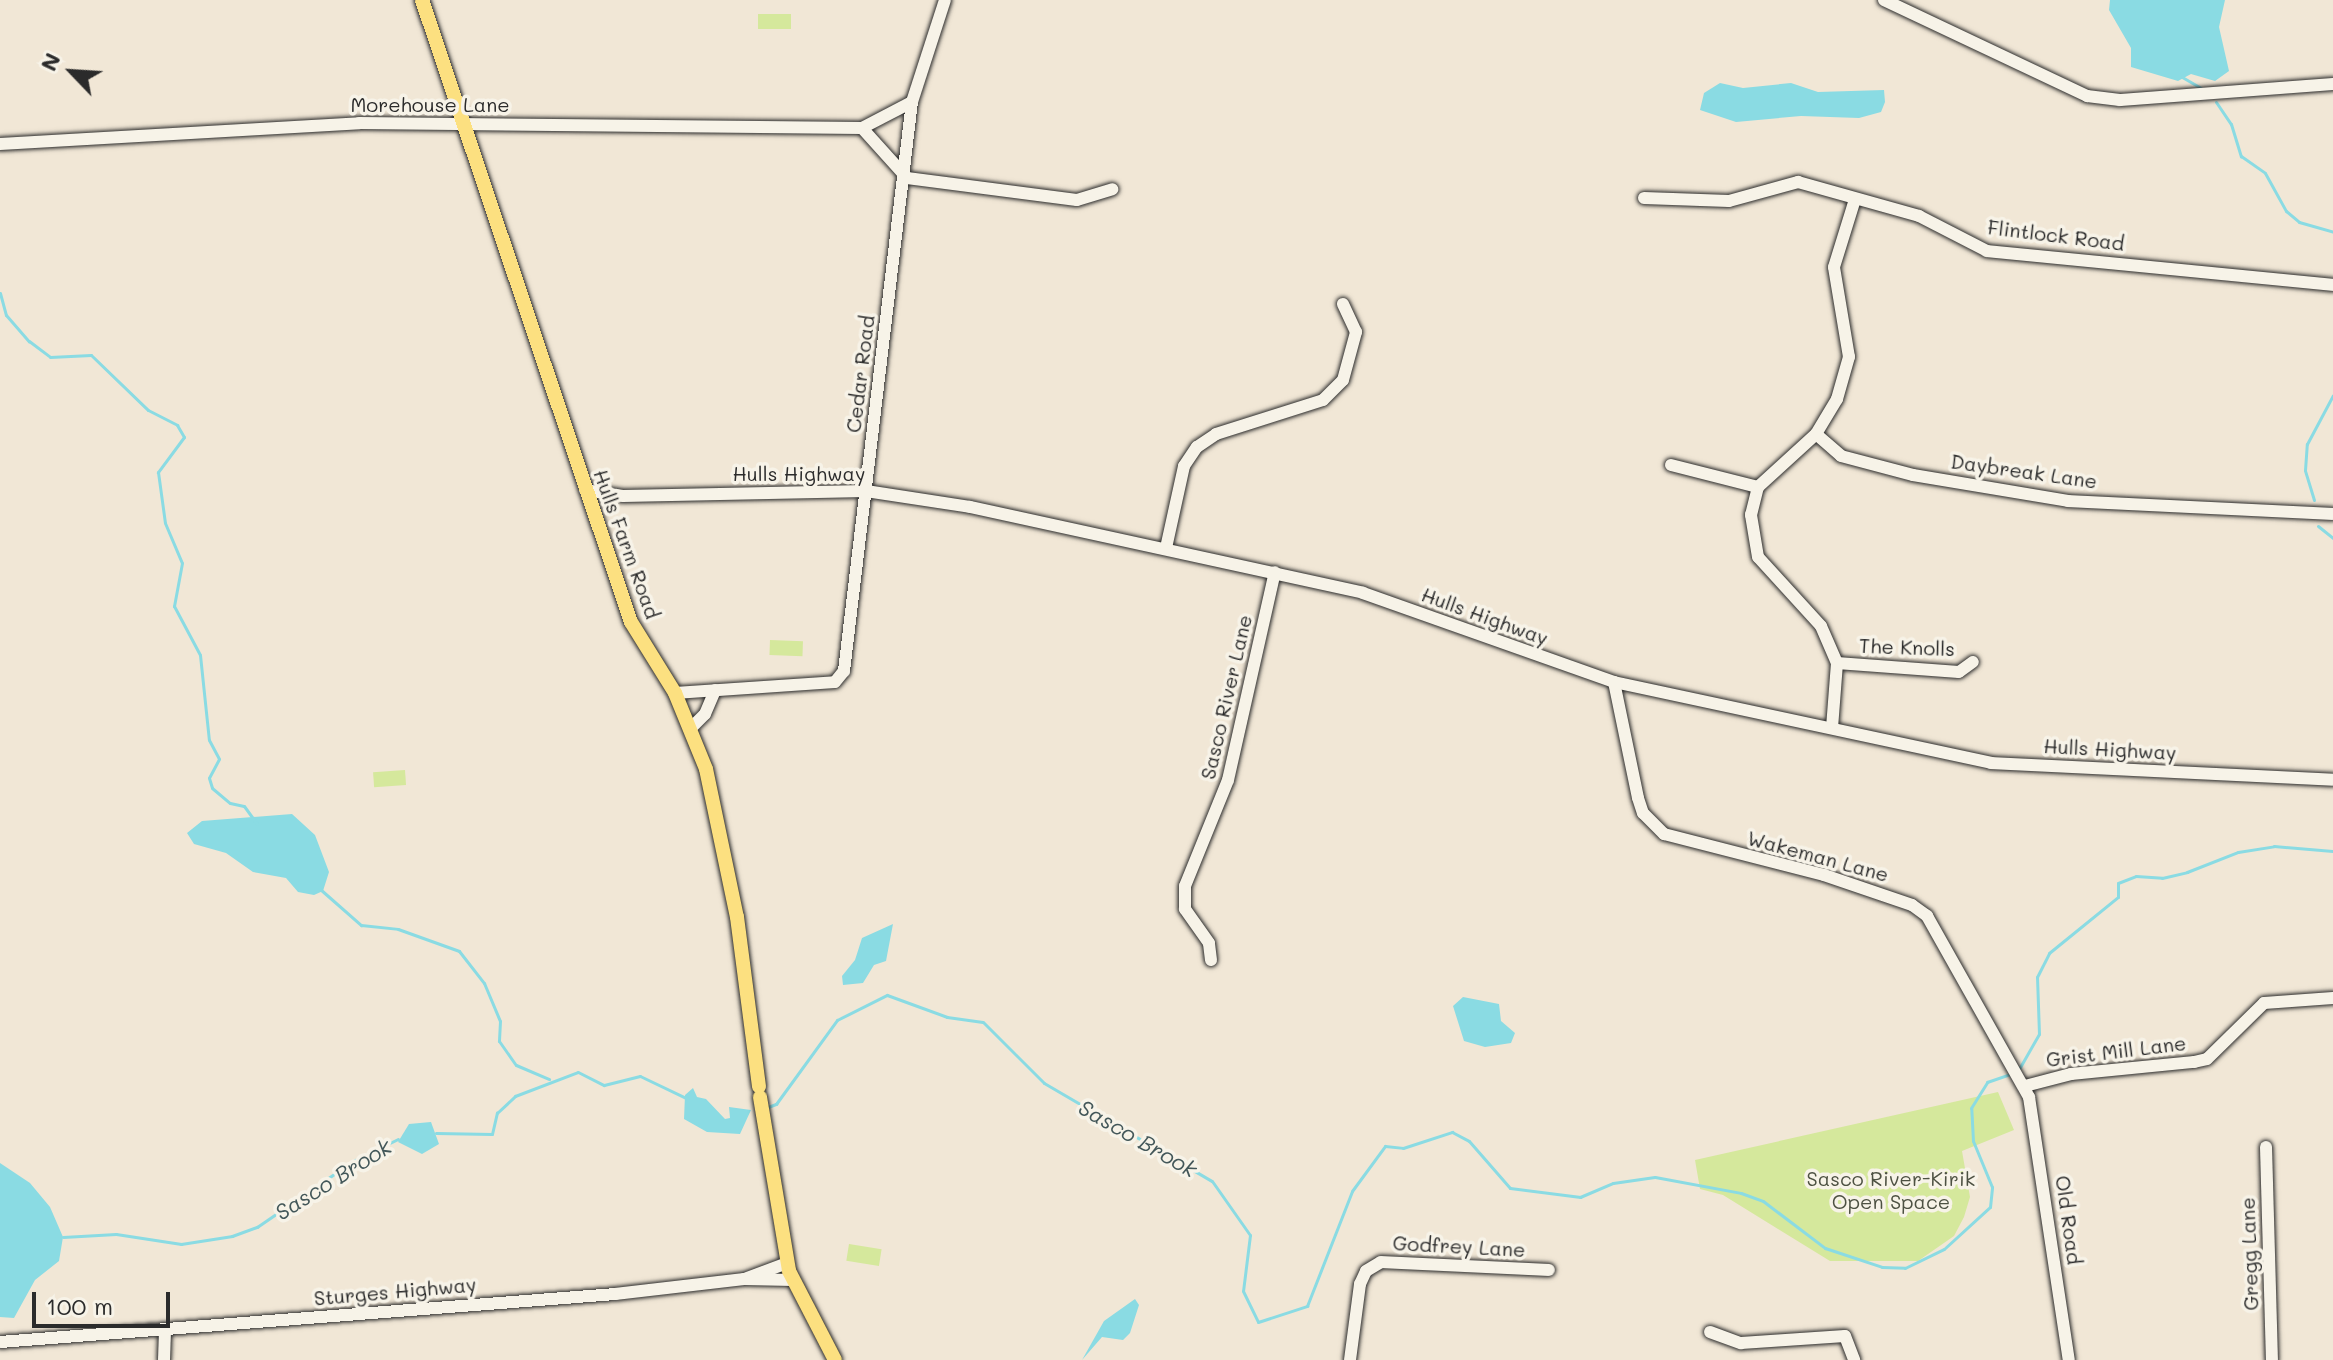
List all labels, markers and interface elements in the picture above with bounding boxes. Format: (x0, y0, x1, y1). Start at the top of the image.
north arrow (32, 32, 112, 112)
text: N (33, 48, 66, 75)
street label: Morehouse Lane (350, 92, 510, 116)
street label: Flintlock Road (1986, 215, 2126, 255)
street label: Cedar Road (841, 314, 879, 434)
street label: Daybreak Lane (1949, 449, 2099, 493)
street label: Hulls Highway (732, 461, 866, 485)
street label: Hulls Farm Road (589, 466, 665, 622)
street label: Hulls Highway (1418, 582, 1552, 650)
street label: Sasco River Lane (1195, 612, 1257, 782)
street label: The Knolls (1859, 633, 1955, 661)
street label: Hulls Highway (2043, 734, 2177, 764)
street label: Wakeman Lane (1745, 826, 1891, 886)
street label: Grist Mill Lane (2045, 1031, 2187, 1071)
water label: Sasco Brook (1074, 1093, 1202, 1183)
water label: Sasco Brook (270, 1133, 396, 1225)
park label: Sasco River-Kirik Open Space (1807, 1167, 1975, 1214)
street label: Old Road (2051, 1174, 2087, 1266)
street label: Gregg Lane (2235, 1197, 2263, 1311)
street label: Godfrey Lane (1392, 1231, 1526, 1261)
street label: Sturges Highway (313, 1272, 477, 1310)
scale bar (36, 1276, 174, 1326)
text: 100 m (46, 1290, 113, 1321)

